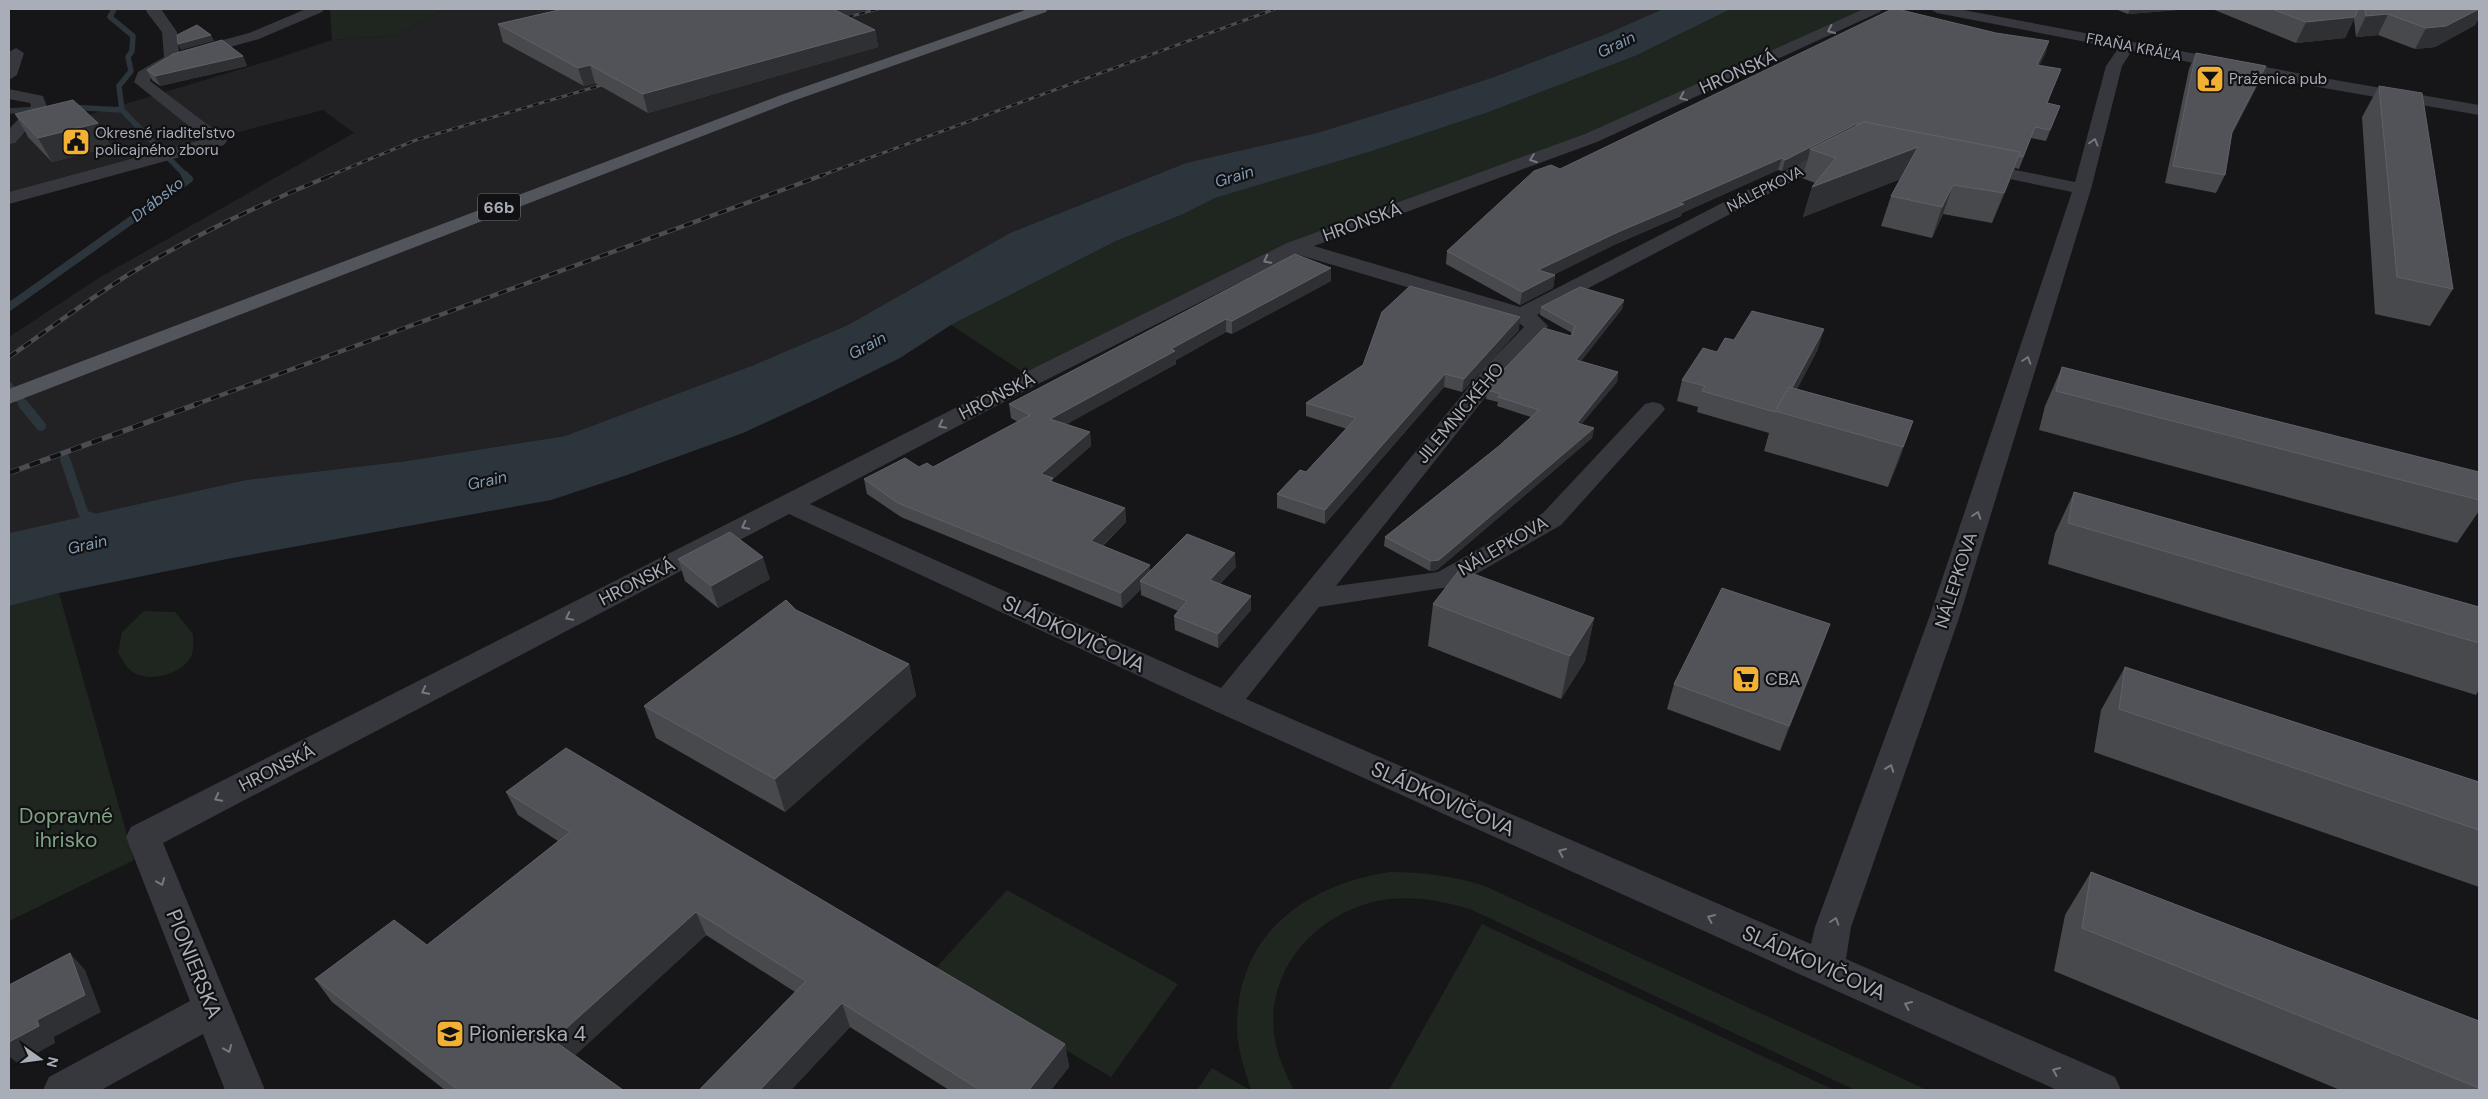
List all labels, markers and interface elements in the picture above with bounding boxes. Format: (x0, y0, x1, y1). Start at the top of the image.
one-way arrow (1827, 23, 1836, 34)
water label: Grain (1594, 26, 1639, 63)
street label: FRAŇA KRÁĽA (2085, 28, 2183, 66)
street label: HRONSKÁ (1696, 44, 1780, 100)
bar icon: Praženica pub (2195, 64, 2225, 94)
place label: Praženica pub (2229, 69, 2327, 89)
one-way arrow (1679, 91, 1688, 102)
place label: Okresné riaditeľstvo policajného zboru (95, 123, 235, 160)
public building icon: Okresné riaditeľstvo policajného zboru (61, 127, 91, 157)
one-way arrow (2089, 138, 2099, 146)
one-way arrow (1529, 153, 1538, 163)
water label: Grain (1212, 161, 1256, 192)
street label: NÁLEPKOVA (1723, 161, 1807, 217)
water label: Drábsko (127, 172, 188, 227)
road number: 66b (478, 193, 520, 220)
street label: HRONSKÁ (1319, 197, 1405, 247)
one-way arrow (1263, 254, 1272, 264)
water label: Grain (845, 327, 890, 364)
one-way arrow (2021, 357, 2031, 365)
street label: JILEMNICKÉHO (1411, 358, 1509, 468)
street label: HRONSKÁ (955, 367, 1039, 425)
one-way arrow (938, 419, 947, 429)
water label: Grain (465, 466, 509, 495)
street label: NÁLEPKOVA (1454, 511, 1552, 581)
one-way arrow (1971, 511, 1981, 520)
one-way arrow (741, 520, 750, 530)
street label: NÁLEPKOVA (1929, 529, 1983, 631)
water label: Grain (65, 530, 109, 559)
street label: HRONSKÁ (595, 553, 679, 611)
street label: SLÁDKOVIČOVA (998, 589, 1150, 679)
one-way arrow (565, 611, 574, 621)
supermarket icon: CBA (1731, 664, 1761, 694)
place label: CBA (1765, 667, 1801, 691)
one-way arrow (421, 685, 430, 695)
street label: HRONSKÁ (235, 739, 319, 797)
street label: SLÁDKOVIČOVA (1367, 755, 1519, 843)
one-way arrow (1884, 764, 1894, 773)
one-way arrow (215, 792, 224, 802)
park label: Dopravné ihrisko (19, 802, 113, 854)
one-way arrow (1558, 848, 1567, 859)
one-way arrow (155, 877, 166, 886)
street label: PIONIERSKA (159, 905, 229, 1023)
one-way arrow (1707, 913, 1716, 924)
one-way arrow (1830, 917, 1840, 926)
street label: SLÁDKOVIČOVA (1738, 919, 1890, 1007)
one-way arrow (1904, 1000, 1913, 1011)
school or university icon: Pionierska 4 (435, 1019, 465, 1049)
place label: Pionierska 4 (469, 1020, 587, 1048)
north arrow (15, 1034, 65, 1084)
one-way arrow (222, 1044, 233, 1053)
text: N (43, 1055, 63, 1069)
one-way arrow (2052, 1066, 2061, 1077)

